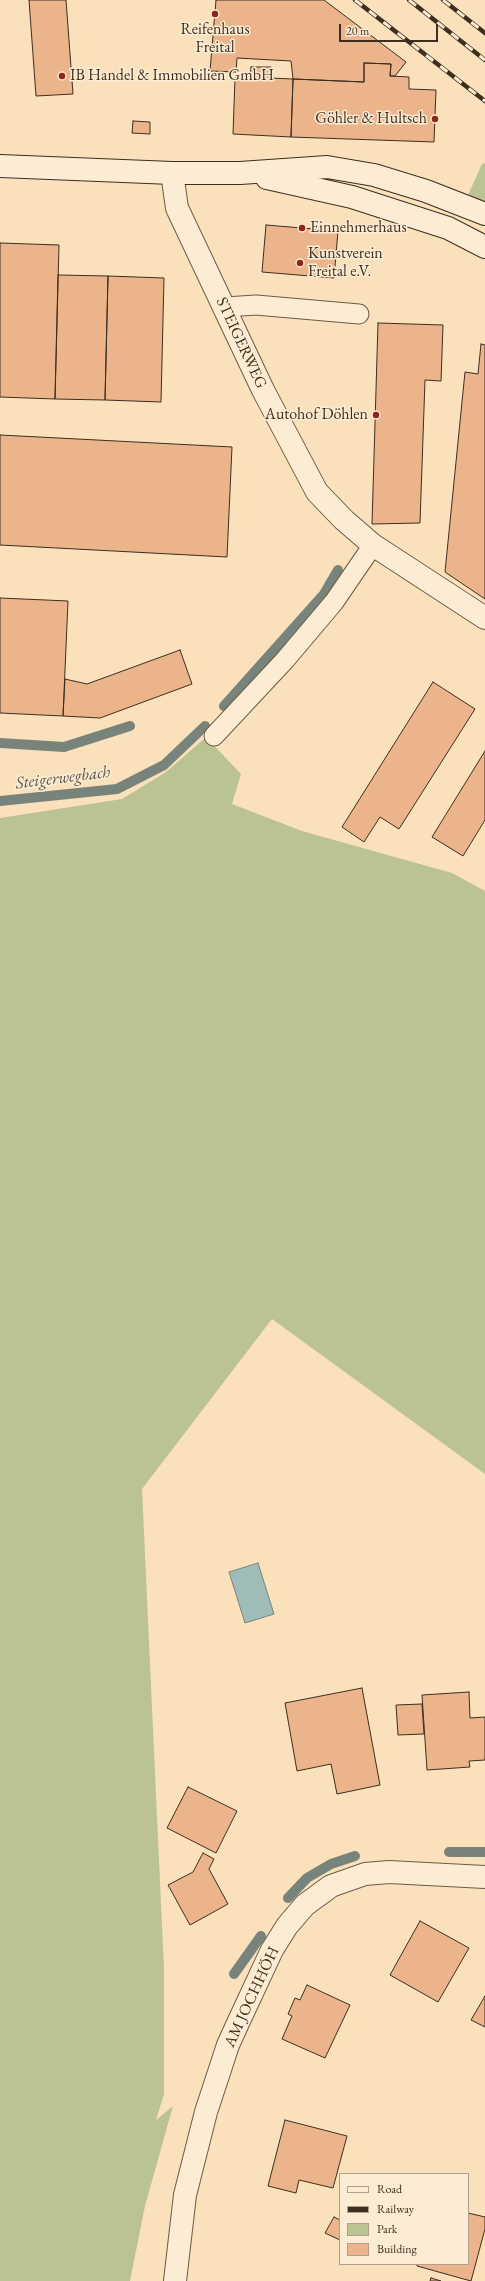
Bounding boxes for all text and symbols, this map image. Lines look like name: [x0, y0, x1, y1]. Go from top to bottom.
marker: Reifenhaus Freital: [210, 9, 220, 19]
scale bar: [341, 16, 440, 42]
place label: Reifenhaus Freital: [180, 20, 250, 58]
text: 20 m: [346, 23, 369, 39]
place label: IB Handel & Immobilien GmbH: [70, 66, 274, 86]
marker: IB Handel & Immobilien GmbH: [57, 71, 67, 81]
place label: Göhler & Hultsch: [315, 109, 427, 129]
marker: Göhler & Hultsch: [430, 114, 440, 124]
place label: Einnehmerhaus: [310, 218, 407, 238]
marker: Einnehmerhaus: [297, 223, 307, 233]
place label: Kunstverein Freital e.V.: [308, 244, 383, 282]
marker: Kunstverein Freital e.V.: [295, 258, 305, 268]
street label: STEIGERWEG: [212, 294, 270, 392]
place label: Autohof Döhlen: [265, 405, 368, 425]
marker: Autohof Döhlen: [371, 410, 381, 420]
water label: Steigerwegbach: [14, 762, 112, 794]
street label: AM JOCHHÖH: [220, 1944, 284, 2050]
legend: [339, 2173, 469, 2265]
text: Road: [377, 2181, 402, 2197]
text: Railway: [377, 2201, 414, 2217]
text: Park: [377, 2221, 397, 2237]
text: Building: [377, 2241, 417, 2257]

